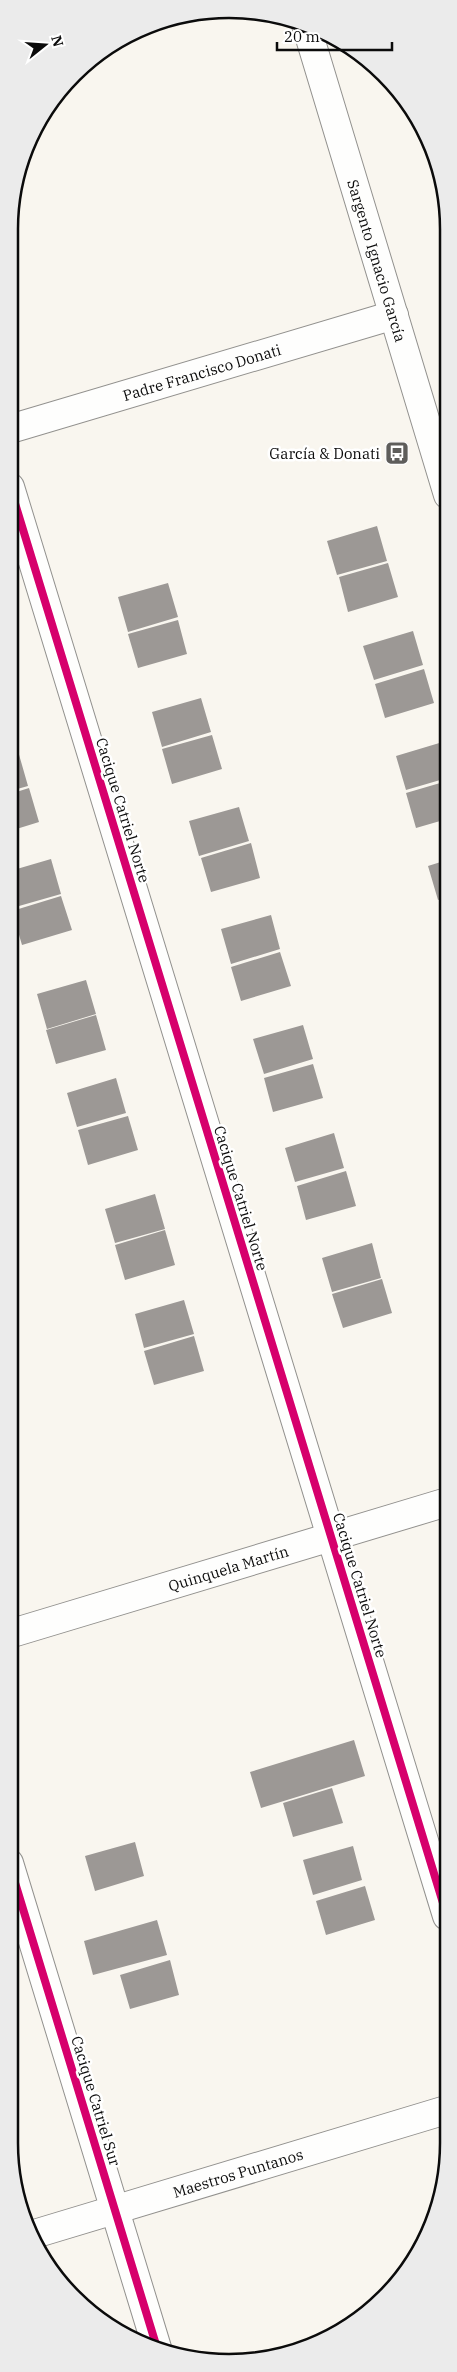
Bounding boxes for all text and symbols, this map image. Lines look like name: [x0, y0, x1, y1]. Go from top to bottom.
north arrow: [20, 20, 70, 70]
scale bar: [277, 20, 392, 52]
text: 20 m: [284, 27, 320, 46]
text: N: [47, 33, 68, 49]
street label: Sargento Ignacio García: [344, 177, 411, 344]
street label: Padre Francisco Donati: [120, 340, 283, 405]
bus stop icon: García & Donati: [384, 440, 410, 466]
place label: García & Donati: [269, 444, 380, 463]
street label: Cacique Catriel Norte: [92, 735, 154, 885]
street label: Cacique Catriel Norte: [210, 1123, 272, 1273]
street label: Cacique Catriel Norte: [329, 1510, 391, 1660]
street label: Quinquela Martín: [166, 1541, 291, 1595]
street label: Cacique Catriel Sur: [67, 2034, 125, 2169]
street label: Maestros Puntanos: [170, 2144, 305, 2201]

